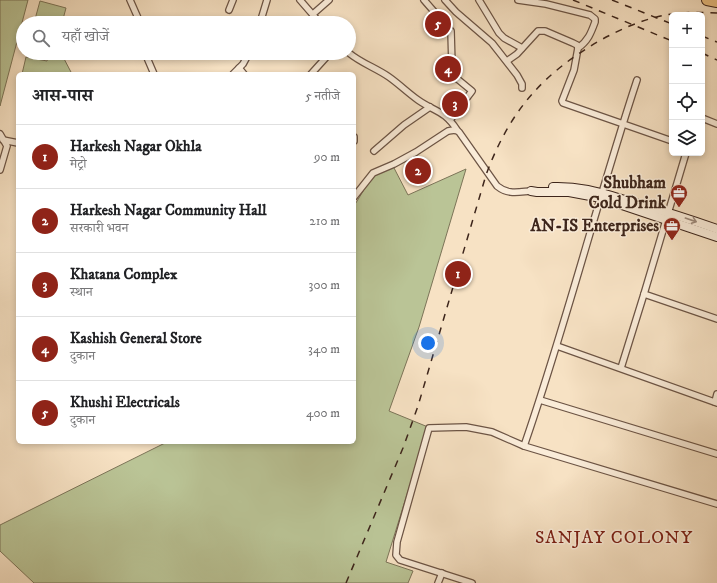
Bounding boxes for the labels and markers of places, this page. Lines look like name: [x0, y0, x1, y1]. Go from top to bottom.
pin: 5: [425, 9, 451, 39]
pin: 4: [435, 54, 461, 84]
pin: 3: [442, 89, 468, 119]
pin: 2: [405, 156, 431, 186]
place label: Shubham Cold Drink: [589, 172, 667, 214]
office icon: Shubham Cold Drink: [669, 183, 689, 208]
place label: AN-IS Enterprises: [530, 215, 659, 237]
office icon: AN-IS Enterprises: [662, 216, 682, 241]
pin: 1: [445, 259, 471, 289]

